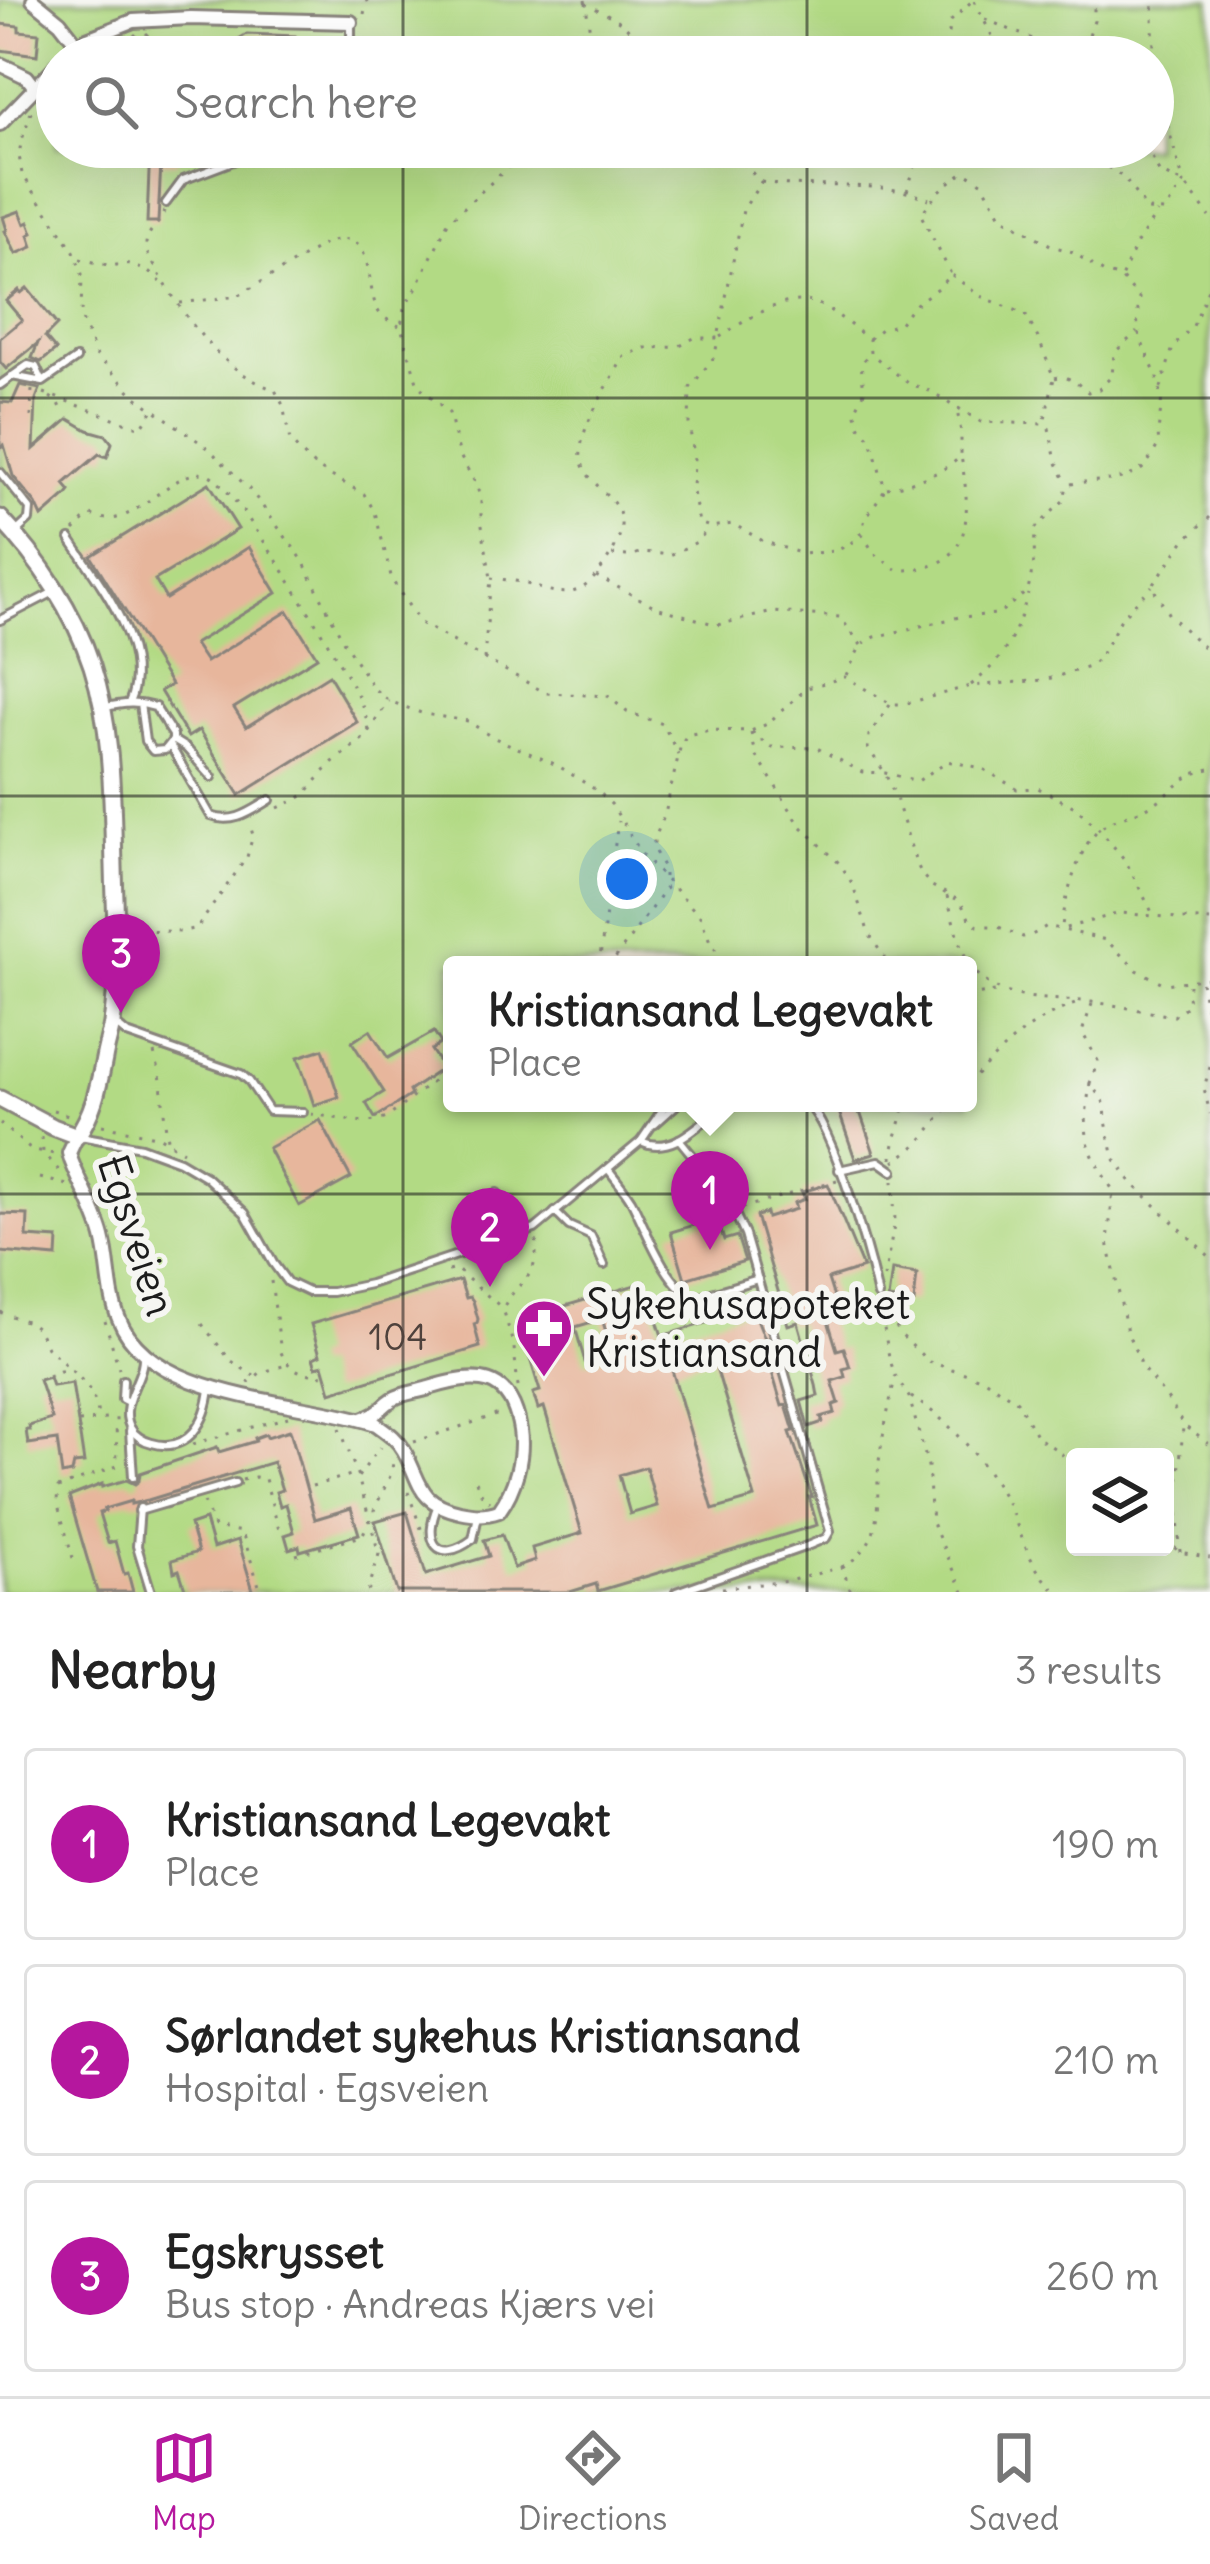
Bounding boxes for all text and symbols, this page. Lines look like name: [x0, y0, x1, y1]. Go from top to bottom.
search box: [36, 36, 1174, 168]
icon: search: [78, 69, 144, 135]
text: Search here: [174, 74, 418, 130]
your location: [597, 849, 657, 909]
pin: 3: [82, 914, 160, 1013]
popup: [443, 956, 977, 1112]
text: Kristiansand Legevakt: [487, 982, 933, 1038]
text: Place: [487, 1038, 582, 1087]
street label: Egsveien: [87, 1148, 187, 1322]
pin: 1: [671, 1151, 749, 1250]
pin: 2: [451, 1188, 529, 1287]
place label: Sykehusapoteket Kristiansand: [586, 1278, 910, 1378]
pharmacy icon: Sykehusapoteket Kristiansand: [513, 1297, 575, 1379]
house number: 104: [369, 1315, 427, 1360]
map controls: [1066, 1448, 1174, 1556]
button: layers: [1066, 1448, 1174, 1556]
text: Nearby: [48, 1638, 217, 1702]
text: 3 results: [1015, 1646, 1162, 1695]
text: Kristiansand Legevakt: [165, 1792, 610, 1848]
text: 1: [82, 1820, 98, 1869]
text: 190 m: [1052, 1820, 1159, 1869]
text: Place: [165, 1848, 259, 1897]
text: Sørlandet sykehus Kristiansand: [165, 2008, 800, 2064]
text: 2: [79, 2036, 101, 2085]
text: 210 m: [1053, 2036, 1159, 2085]
text: Hospital · Egsveien: [165, 2064, 489, 2113]
text: Egskrysset: [165, 2224, 384, 2280]
text: 3: [79, 2252, 101, 2301]
text: 260 m: [1046, 2252, 1159, 2301]
text: Bus stop · Andreas Kjærs vei: [165, 2280, 655, 2329]
tab: Map: [151, 2425, 217, 2539]
tab: Directions: [518, 2425, 667, 2539]
tab: Saved: [969, 2425, 1059, 2539]

